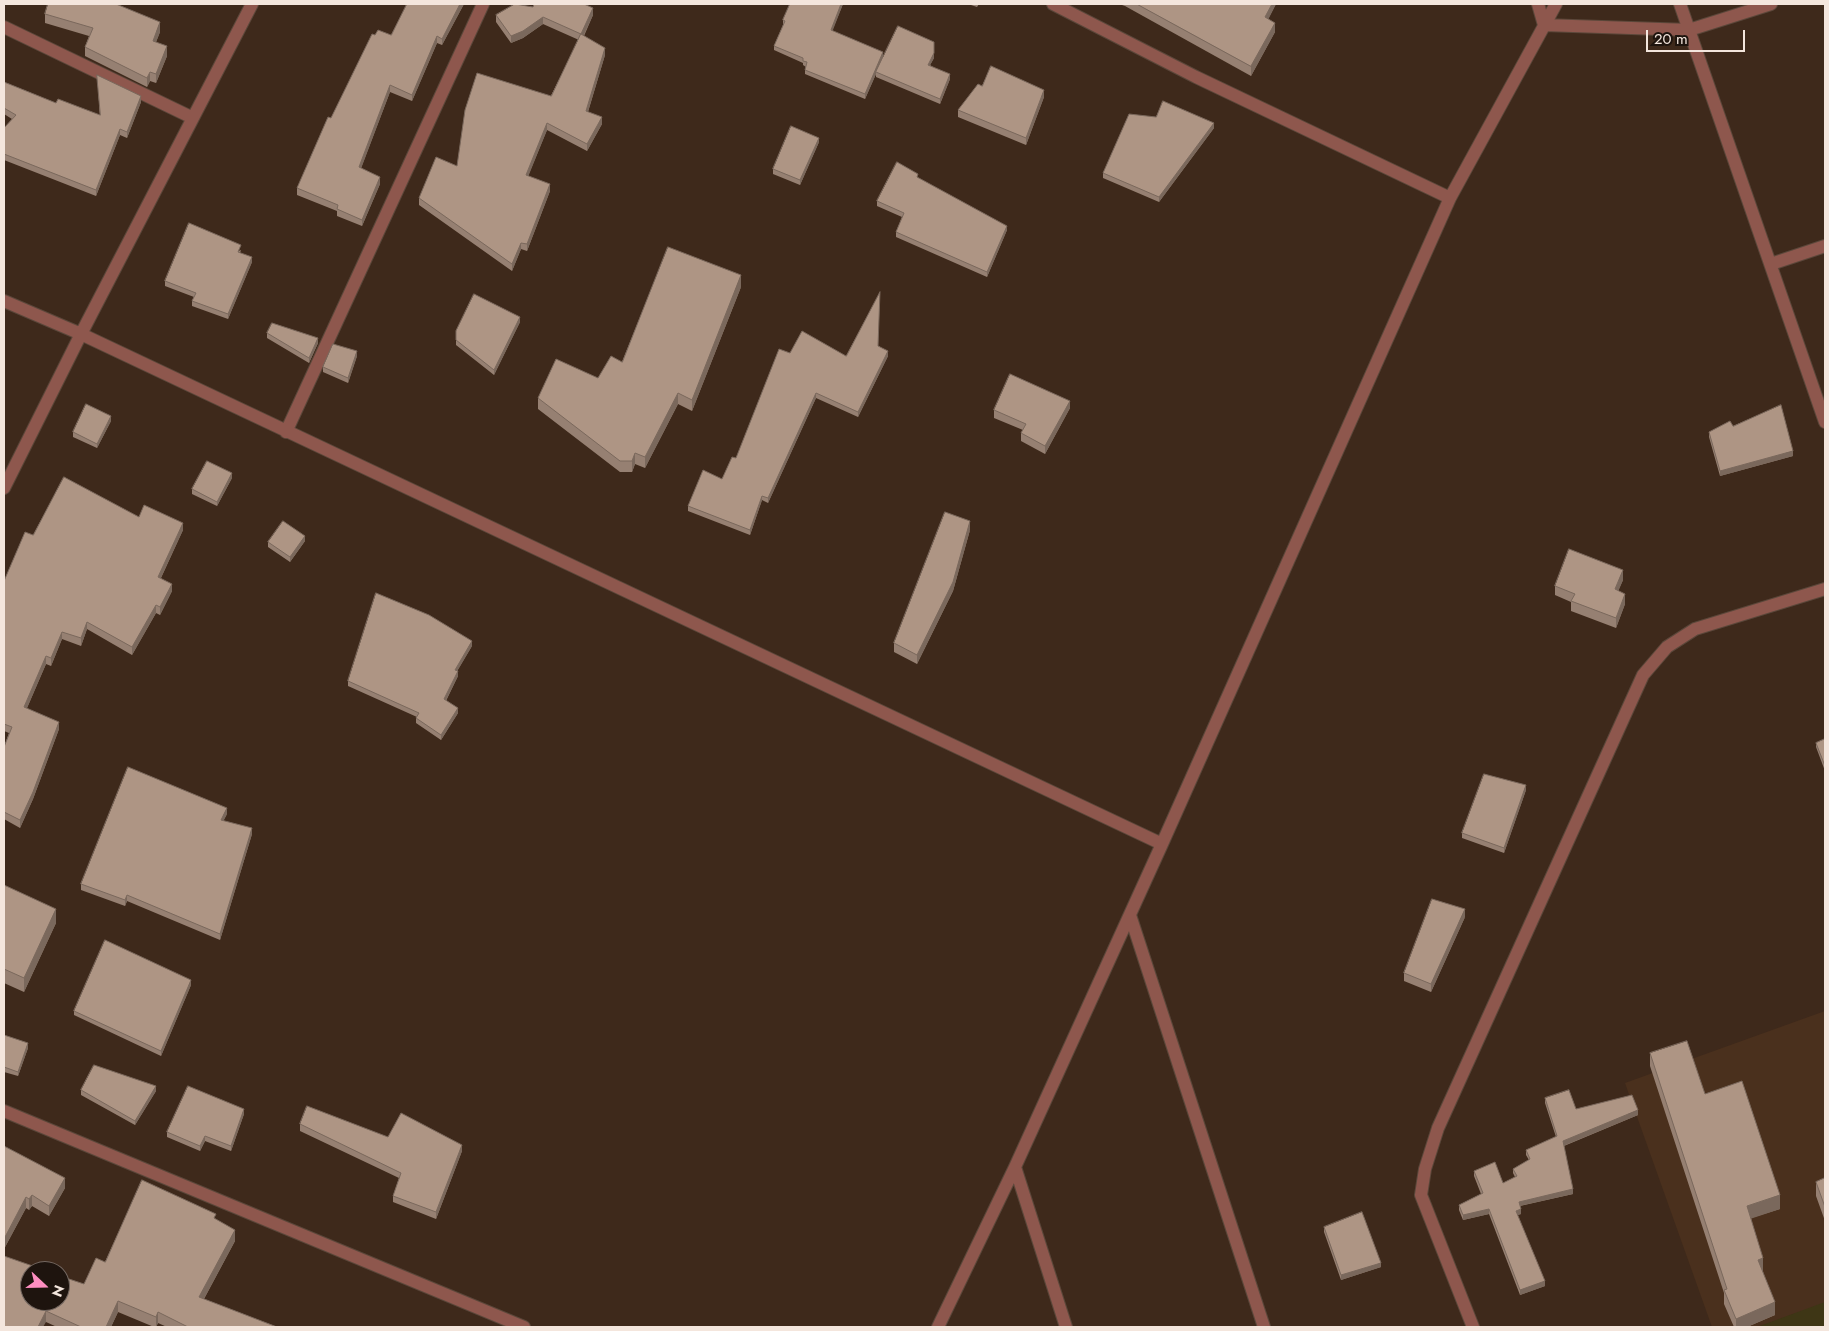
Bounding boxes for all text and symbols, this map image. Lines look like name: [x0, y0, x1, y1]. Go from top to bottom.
scale bar: [1649, 20, 1748, 52]
text: 20 m: [1654, 28, 1688, 50]
north arrow: [20, 1261, 70, 1311]
text: N: [47, 1282, 69, 1300]

